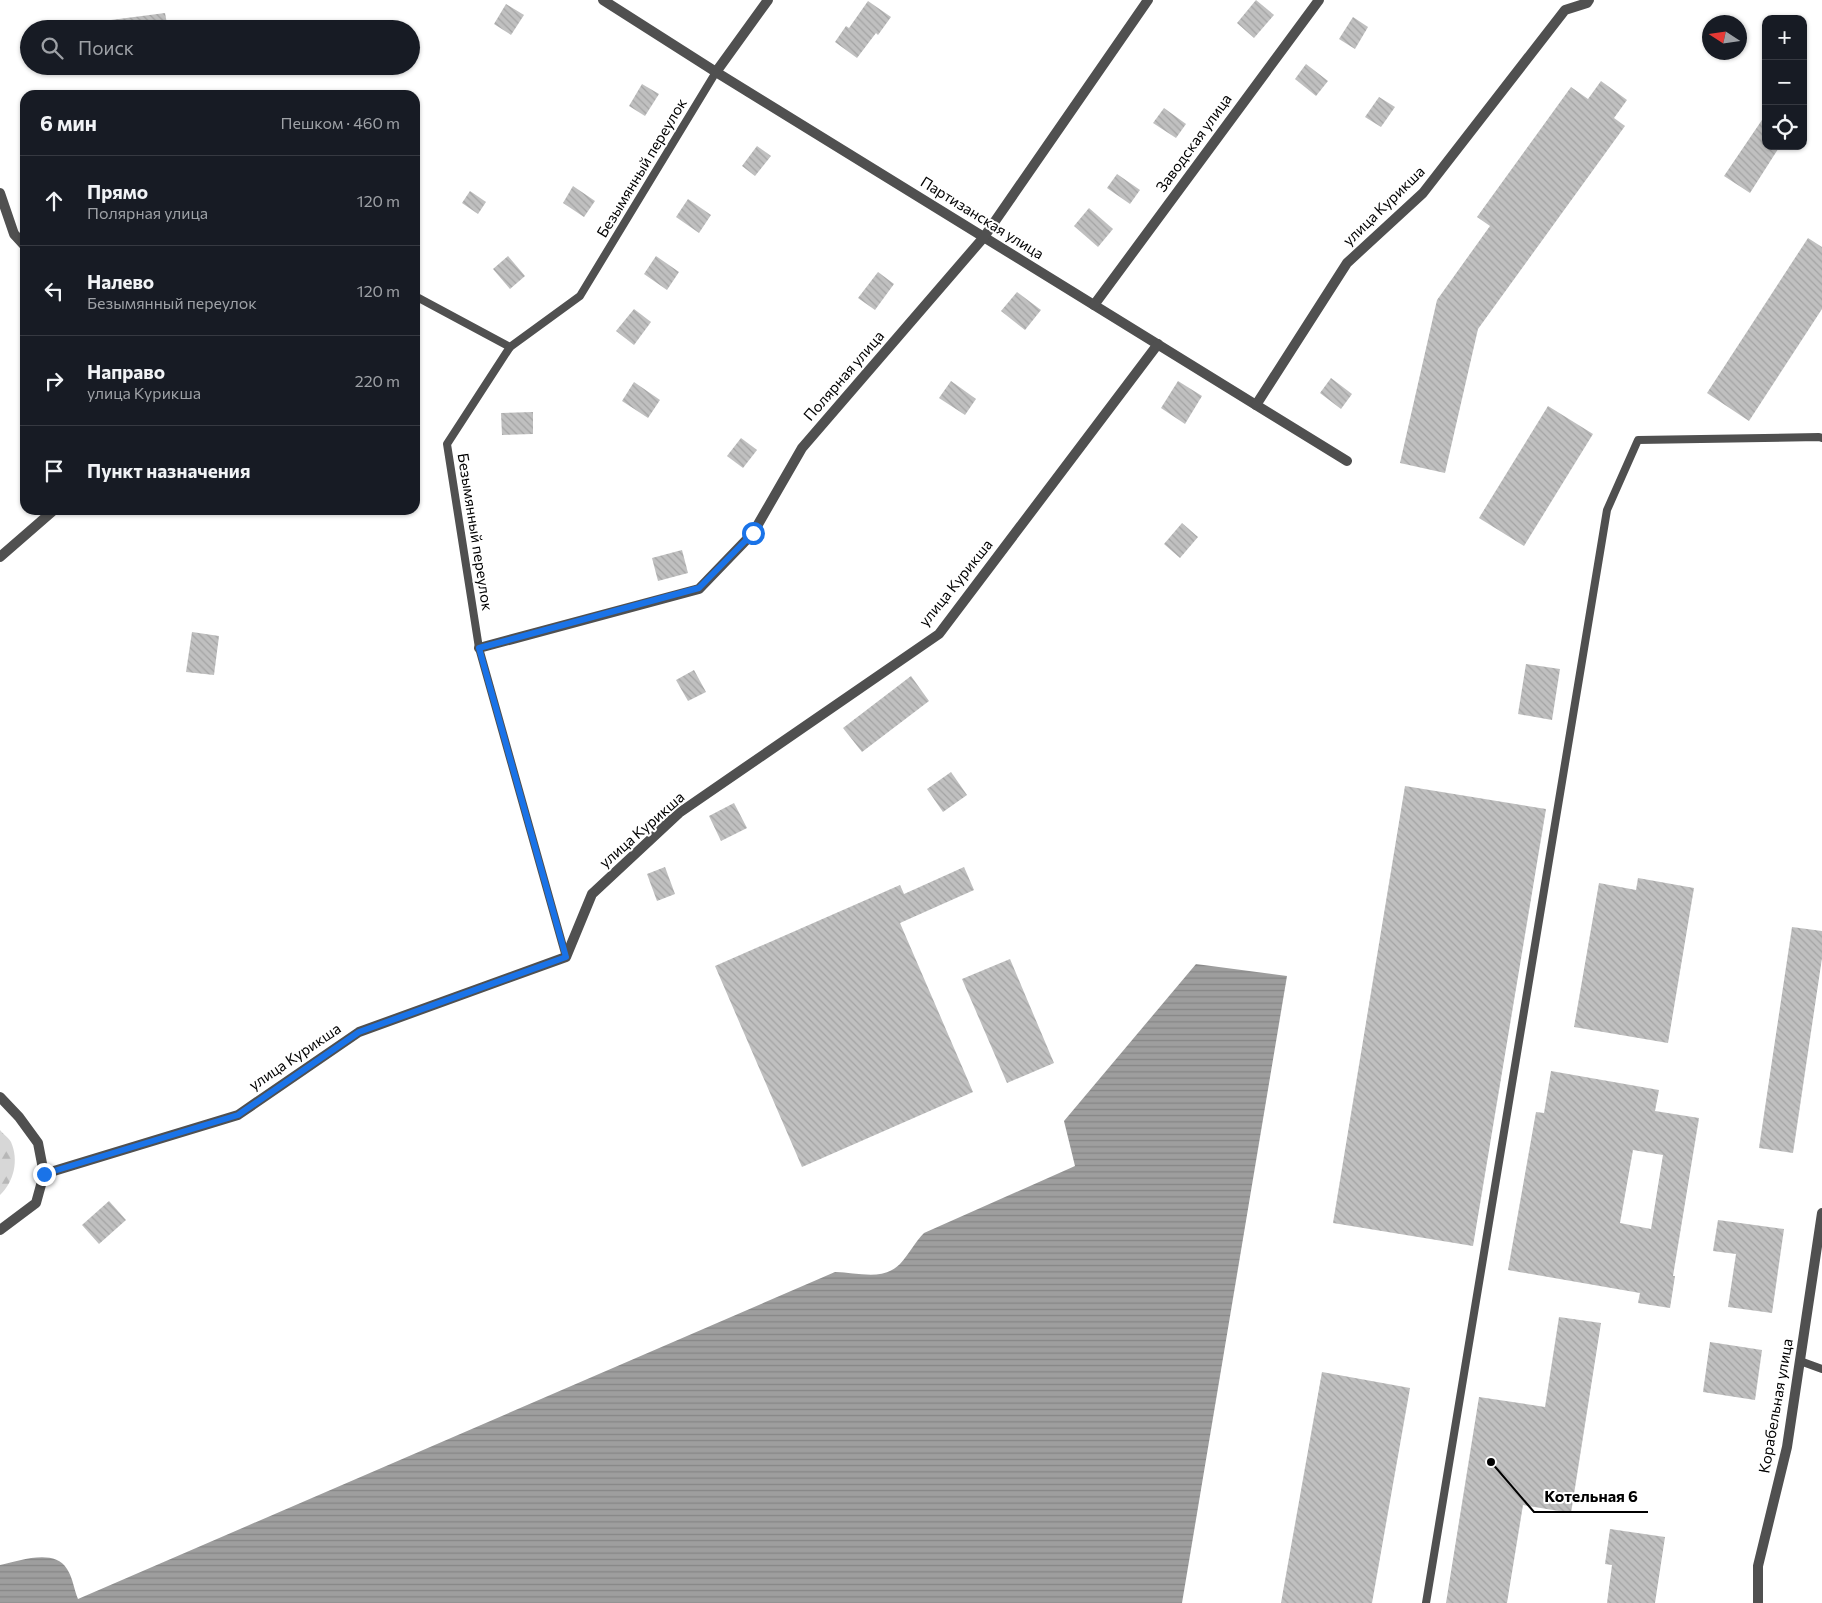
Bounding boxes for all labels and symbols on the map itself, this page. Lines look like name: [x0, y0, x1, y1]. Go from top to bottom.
north arrow: [1702, 15, 1747, 60]
street label: Заводская улица: [1152, 90, 1235, 195]
street label: Безымянный переулок: [592, 95, 690, 240]
street label: улица Курикша: [1339, 162, 1428, 249]
street label: Партизанская улица: [918, 172, 1047, 262]
street label: Полярная улица: [799, 327, 887, 424]
street label: Безымянный переулок: [455, 452, 497, 612]
route start: [742, 522, 765, 545]
street label: улица Курикша: [915, 535, 996, 630]
street label: улица Курикша: [595, 787, 688, 871]
street label: улица Курикша: [245, 1019, 344, 1094]
route end: [33, 1163, 56, 1186]
street label: Корабельная улица: [1754, 1337, 1796, 1475]
callout: Котельная 6: [1534, 1481, 1648, 1512]
text: Котельная 6: [1544, 1486, 1638, 1505]

